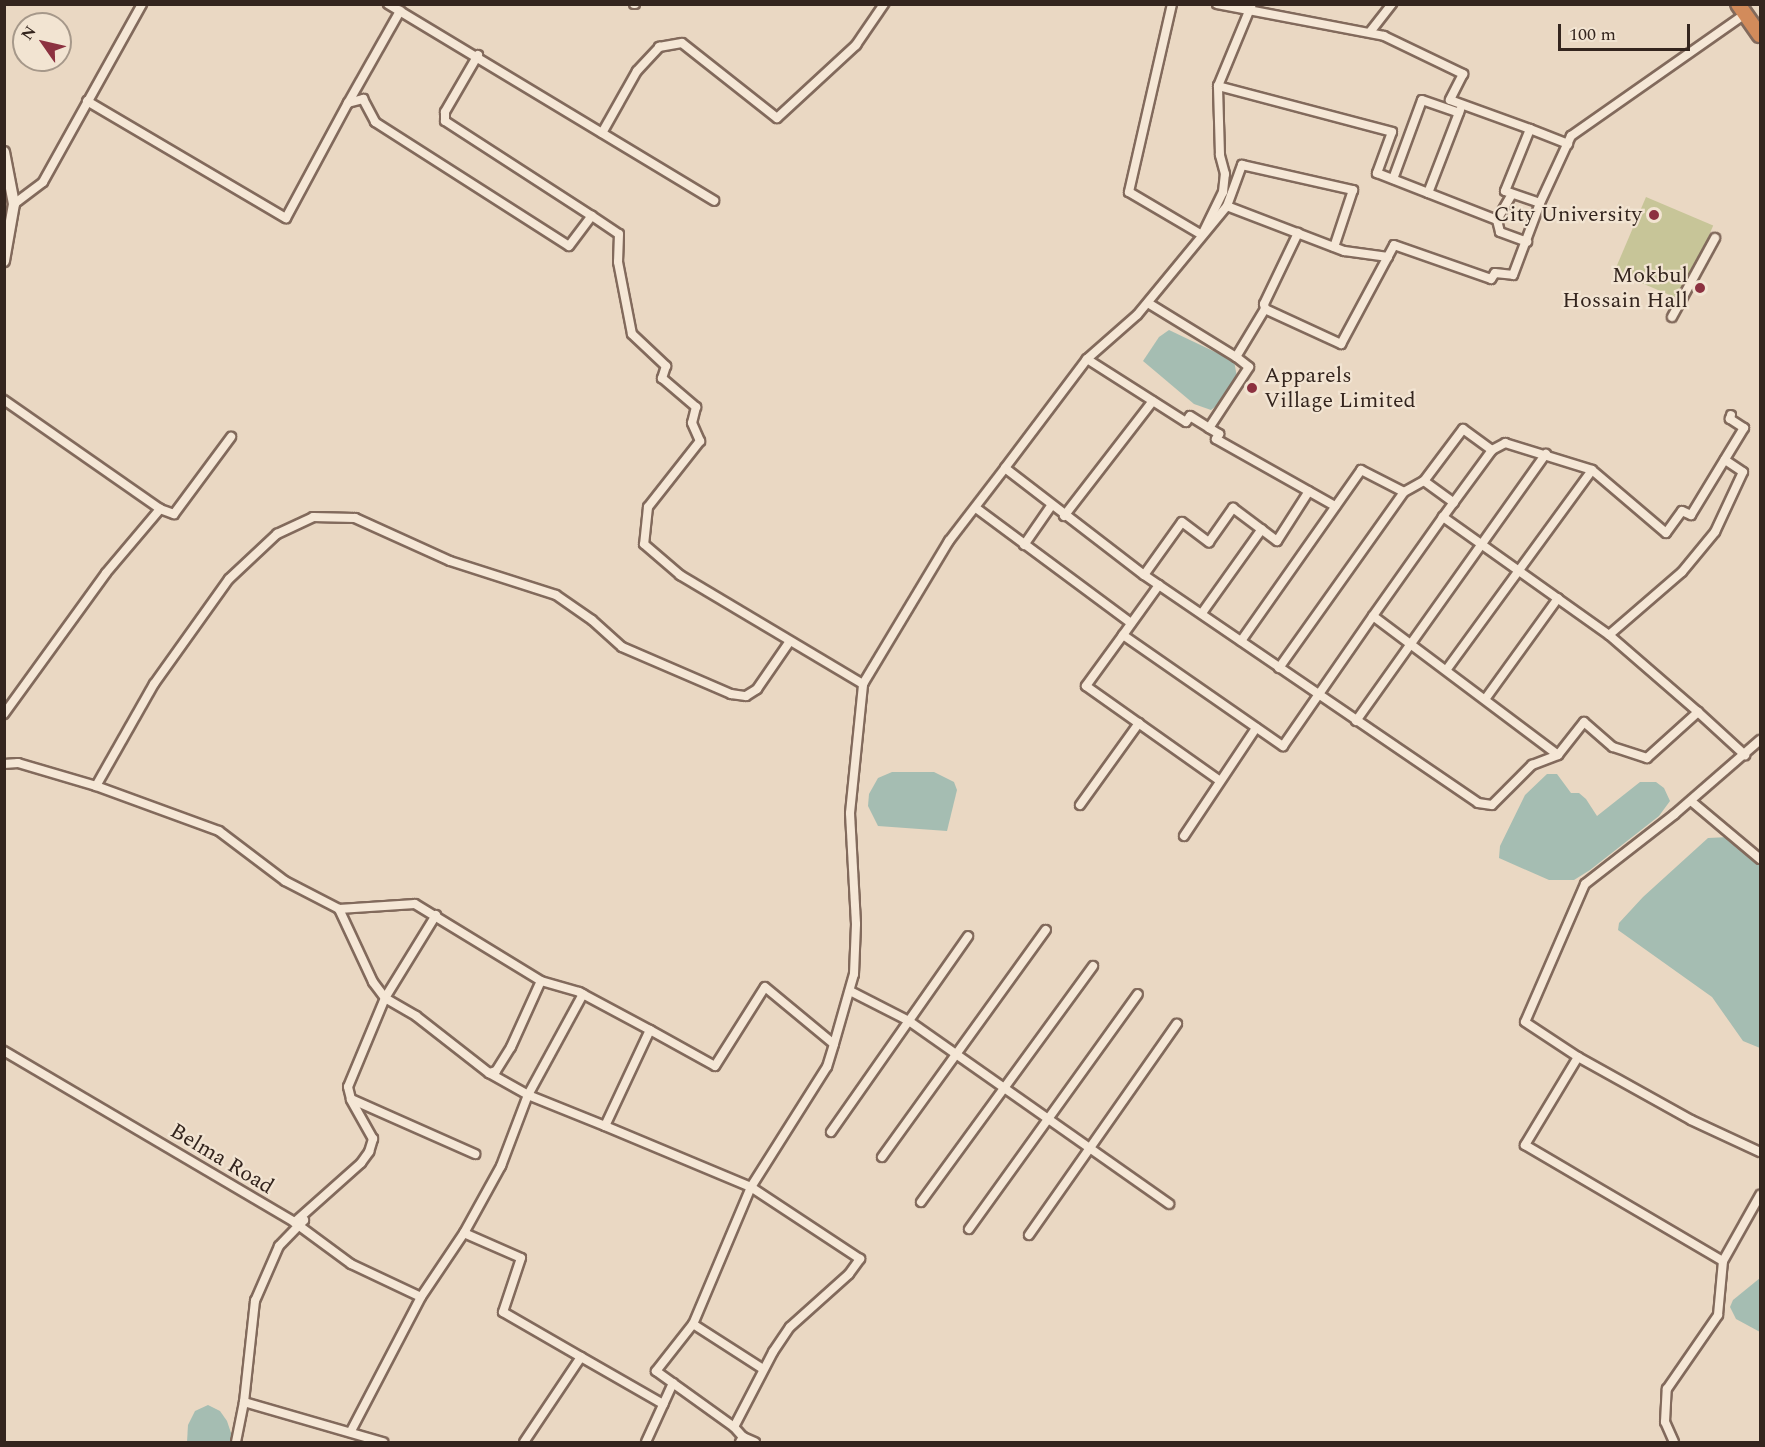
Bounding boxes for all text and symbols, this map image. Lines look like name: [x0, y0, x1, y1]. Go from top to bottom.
north arrow: [12, 12, 72, 72]
scale bar: [1561, 12, 1693, 50]
text: N: [15, 21, 42, 45]
text: 100 m: [1569, 21, 1616, 48]
place label: City University: [1494, 202, 1642, 228]
marker: City University: [1647, 208, 1661, 222]
place label: Mokbul Hossain Hall: [1562, 262, 1688, 314]
marker: Mokbul Hossain Hall: [1693, 281, 1707, 295]
place label: Apparels Village Limited: [1264, 362, 1416, 414]
marker: Apparels Village Limited: [1245, 381, 1259, 395]
street label: Belma Road: [165, 1118, 279, 1200]

